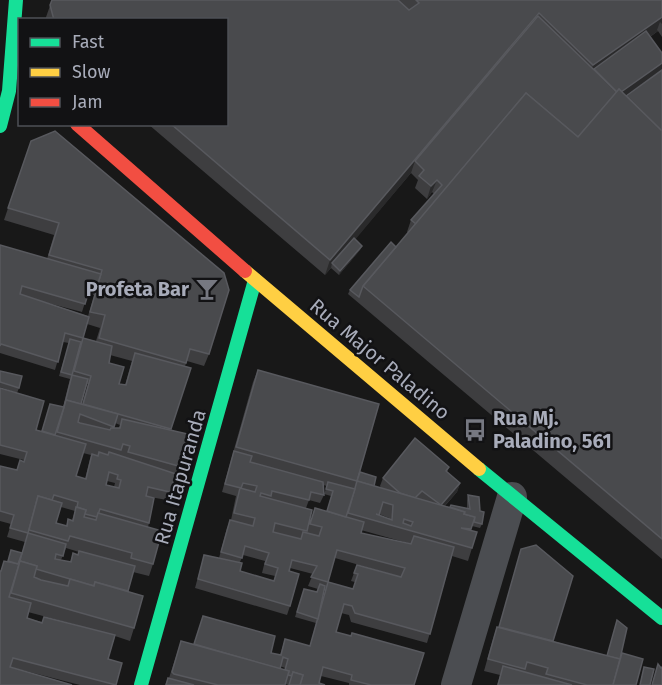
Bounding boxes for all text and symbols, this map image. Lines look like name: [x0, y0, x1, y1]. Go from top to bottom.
legend: [18, 18, 228, 126]
text: Fast: [72, 31, 105, 53]
text: Slow: [72, 61, 111, 83]
text: Jam: [72, 91, 103, 113]
bar icon: Profeta Bar: [194, 276, 220, 302]
place label: Profeta Bar: [86, 277, 190, 301]
street label: Rua Major Paladino: [305, 293, 455, 425]
place label: Rua Mj. Paladino, 561: [493, 406, 612, 453]
street label: Rua Itapuranda: [149, 407, 211, 547]
bus stop icon: Rua Mj. Paladino, 561: [462, 417, 488, 443]

